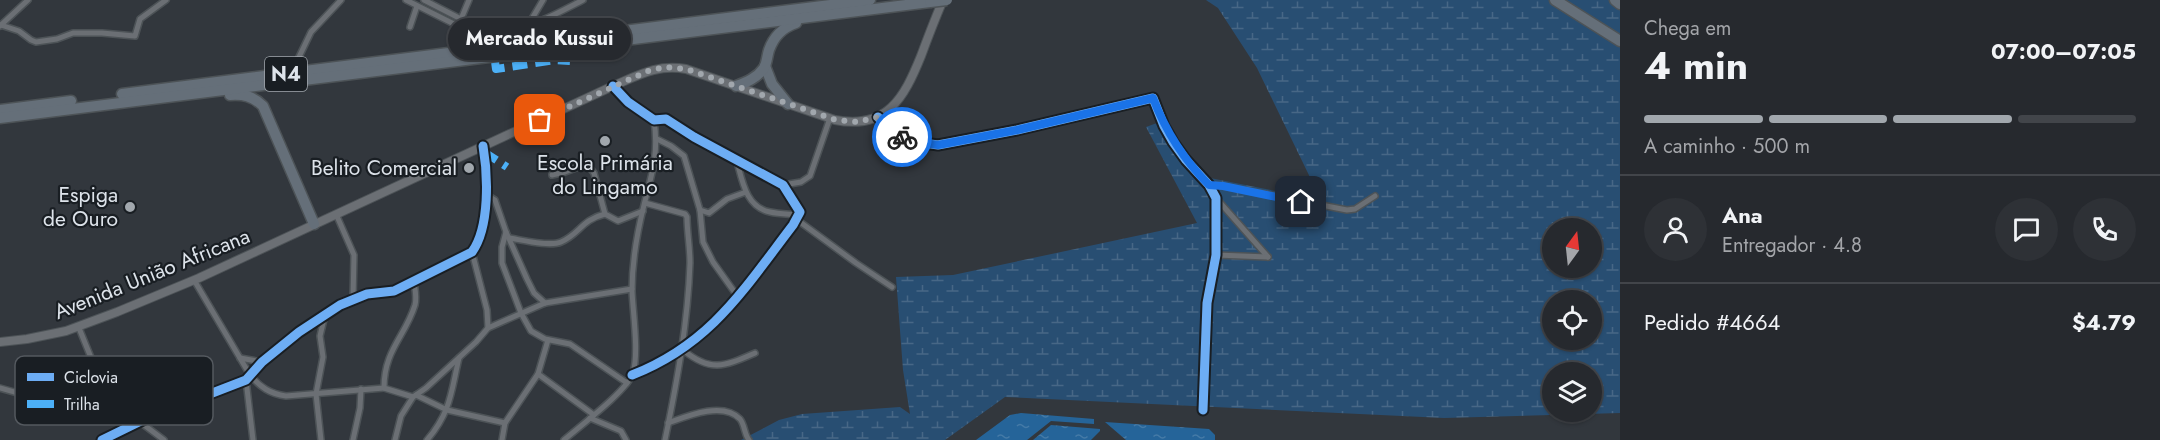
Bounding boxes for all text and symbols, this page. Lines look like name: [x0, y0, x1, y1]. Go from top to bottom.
text: Chega em: [1644, 14, 1731, 43]
callout: Mercado Kussui: [448, 18, 632, 60]
text: Mercado Kussui: [465, 24, 614, 53]
text: 07:00–07:05: [1991, 35, 2136, 67]
text: 4 min: [1644, 37, 1748, 94]
road number: N4: [265, 57, 307, 91]
pin: [514, 94, 565, 145]
icon: bag: [523, 103, 556, 136]
courier: [872, 107, 932, 167]
icon: bike: [886, 121, 919, 154]
text: A caminho · 500 m: [1644, 132, 1810, 161]
marker: Escola Primária do Lingamo: [598, 134, 612, 148]
place label: Escola Primária do Lingamo: [537, 148, 673, 202]
place label: Belito Comercial: [311, 153, 457, 183]
marker: Belito Comercial: [462, 161, 476, 175]
pin: [1275, 176, 1326, 227]
place label: Espiga de Ouro: [43, 180, 118, 234]
icon: home: [1284, 185, 1317, 218]
button: person: [1644, 198, 1707, 261]
button: chat: [1995, 198, 2058, 261]
button: phone: [2073, 198, 2136, 261]
text: Ana: [1722, 199, 1763, 231]
marker: Espiga de Ouro: [123, 200, 137, 214]
north arrow: [1542, 218, 1602, 278]
map controls: [1542, 218, 1602, 422]
street label: Avenida União Africana: [50, 221, 254, 327]
text: Entregador · 4.8: [1722, 231, 1862, 260]
button: locate: [1542, 290, 1602, 350]
text: Pedido #4664: [1644, 306, 1780, 338]
text: $4.79: [2072, 306, 2136, 338]
legend: [15, 356, 213, 425]
button: layers: [1542, 362, 1602, 422]
text: Ciclovia: [64, 366, 118, 389]
text: Trilha: [64, 393, 100, 416]

